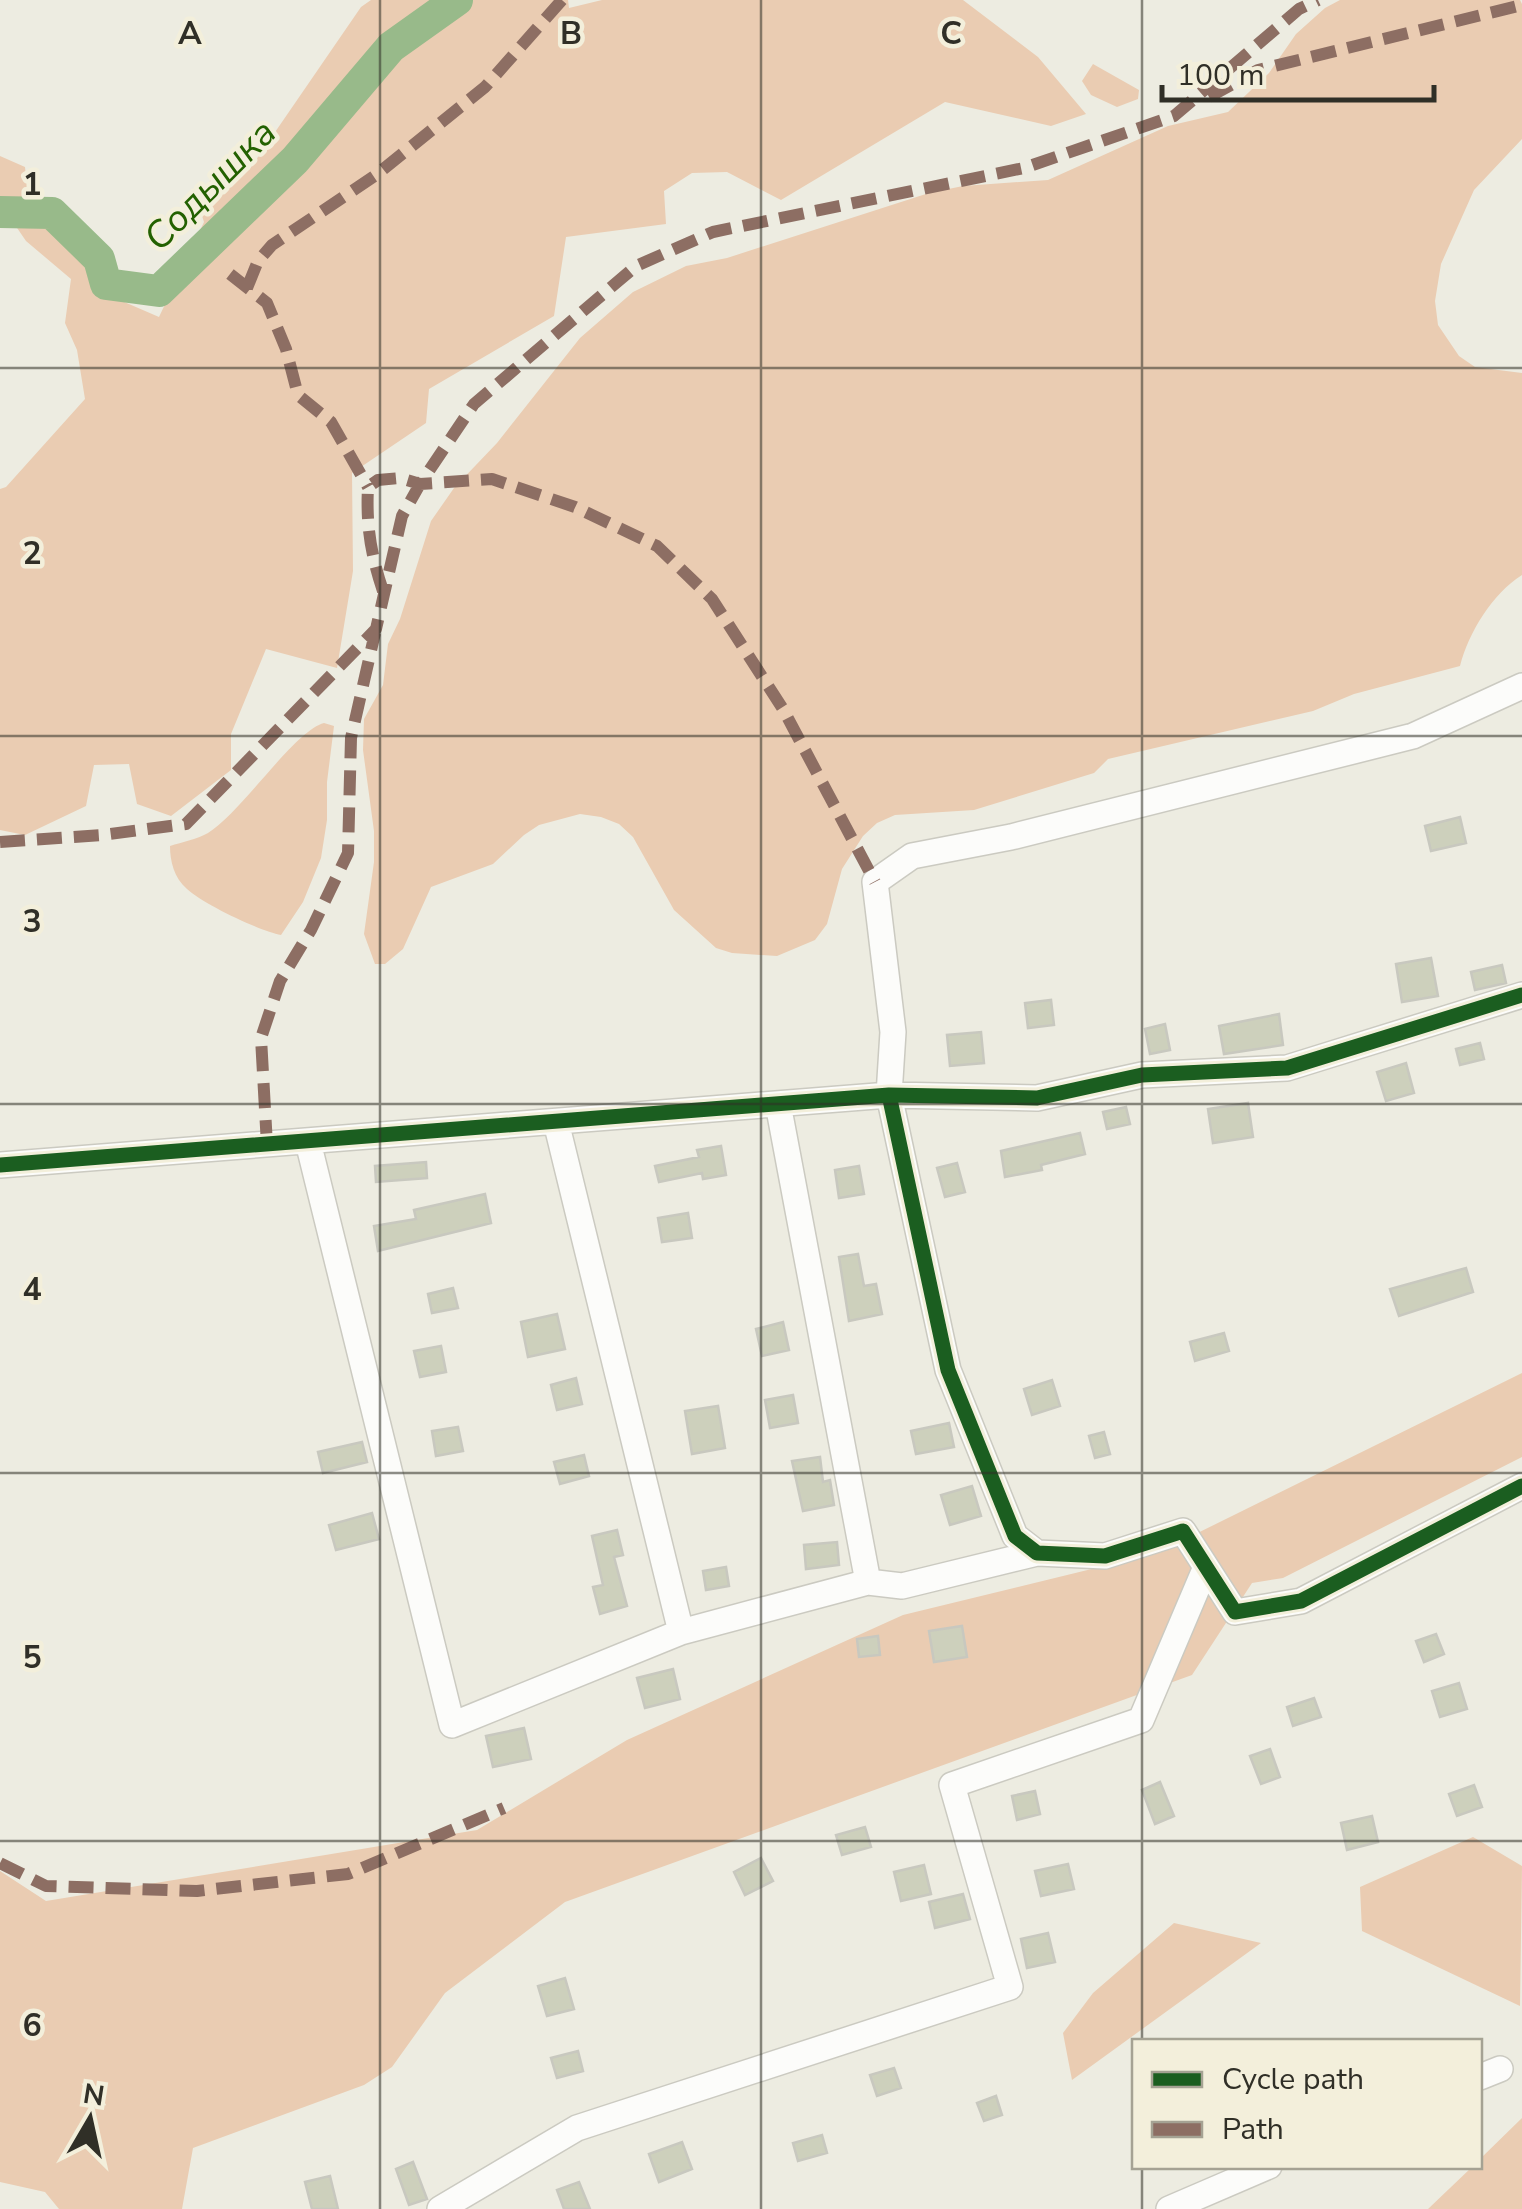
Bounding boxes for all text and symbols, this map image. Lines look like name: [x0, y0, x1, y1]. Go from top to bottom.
text: A: [178, 12, 202, 55]
text: B: [560, 12, 582, 55]
text: C: [940, 12, 962, 55]
scale bar: [1162, 40, 1434, 102]
text: 100 m: [1177, 55, 1264, 96]
water label: Содышка: [133, 108, 287, 262]
text: 1: [22, 163, 42, 206]
text: 2: [22, 532, 42, 575]
text: 3: [22, 900, 42, 943]
text: 4: [22, 1268, 42, 1311]
text: 5: [22, 1636, 42, 1679]
text: 6: [22, 2004, 42, 2047]
legend: [1132, 2039, 1482, 2169]
text: Cycle path: [1222, 2059, 1364, 2100]
north arrow: [40, 2069, 140, 2169]
text: N: [80, 2075, 107, 2116]
text: Path: [1222, 2109, 1284, 2150]

